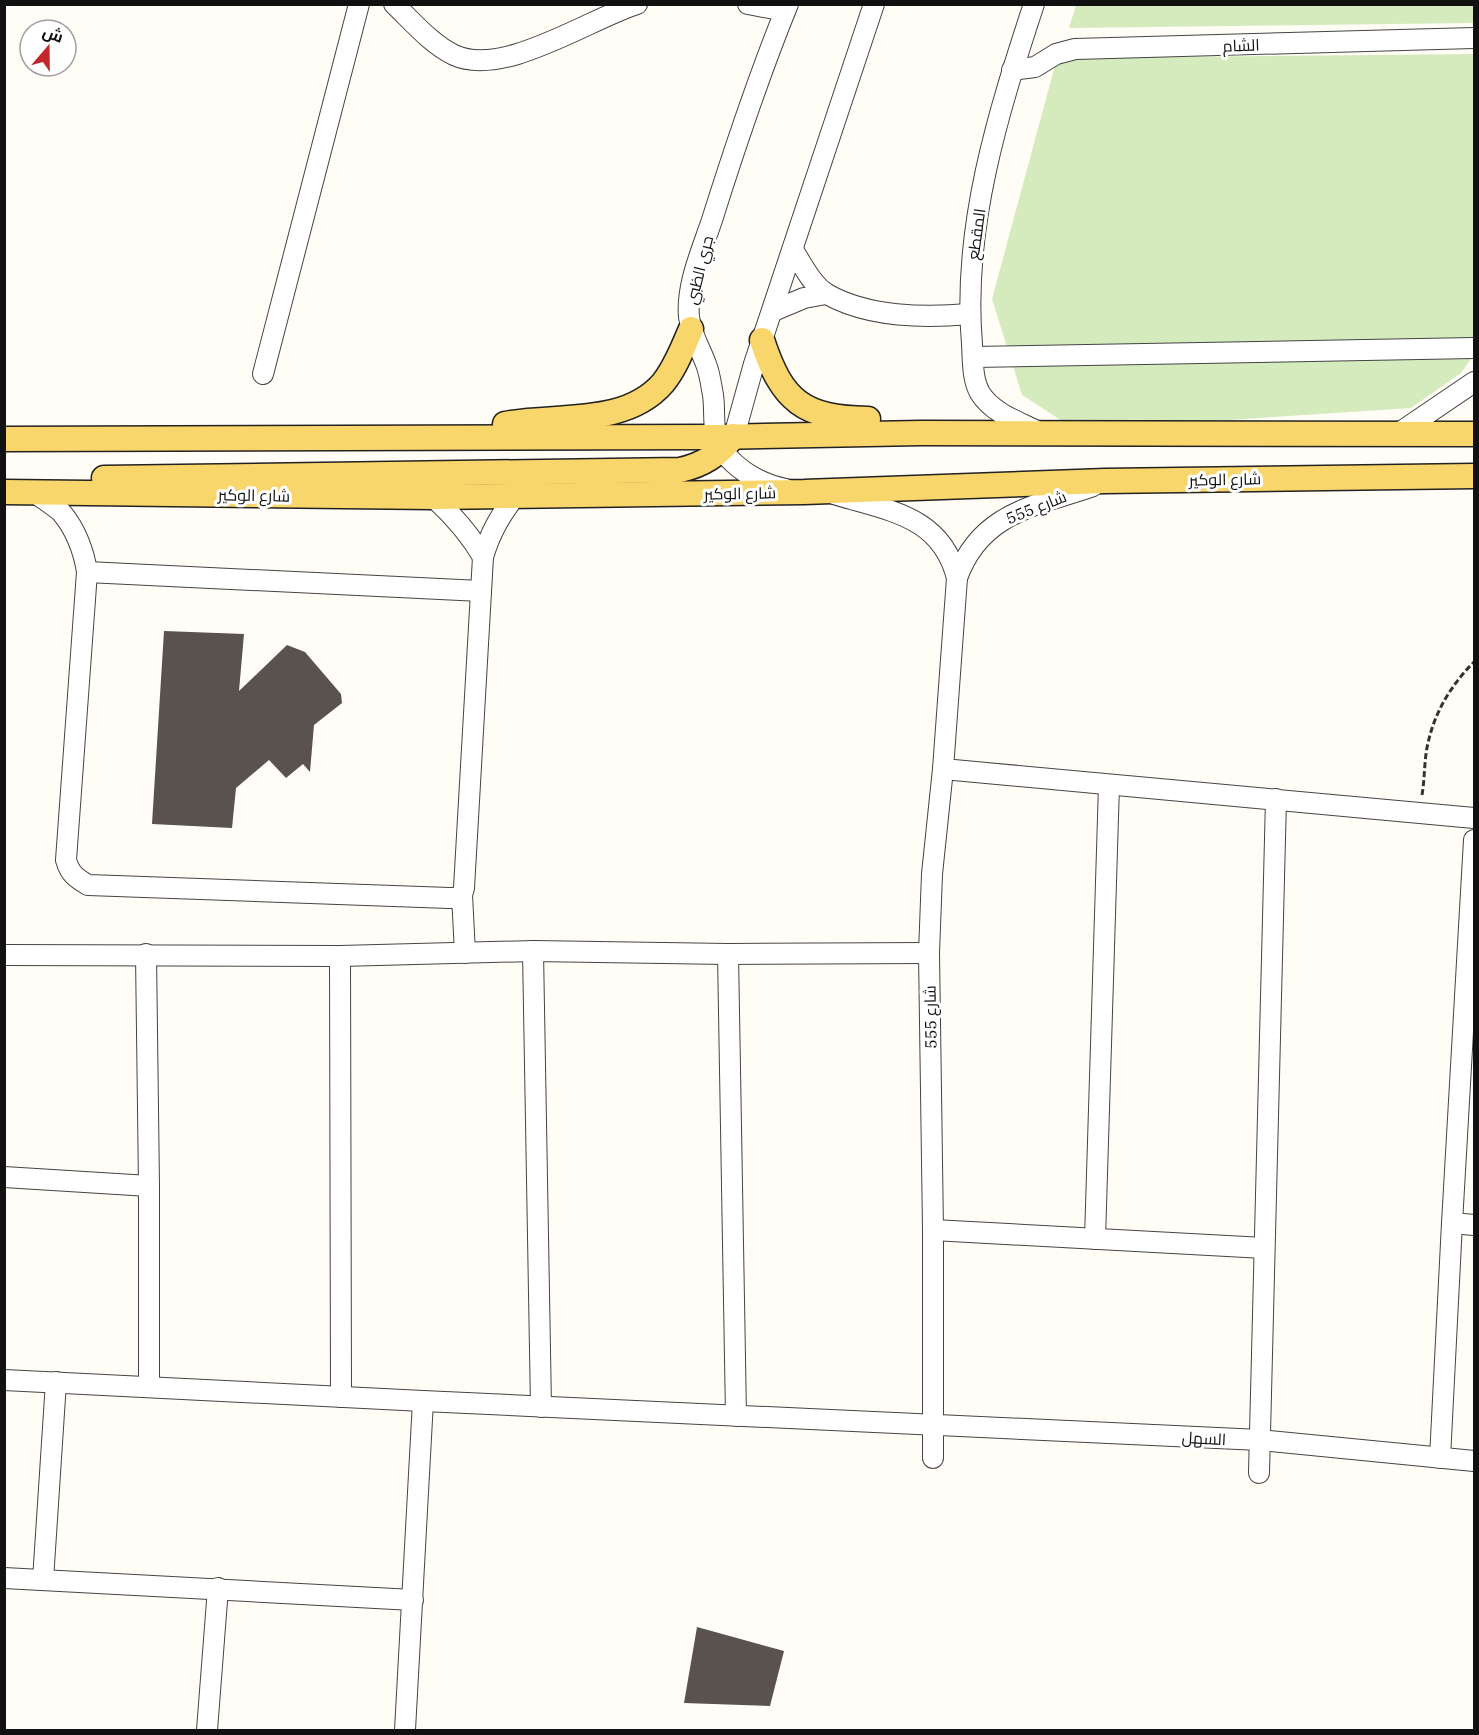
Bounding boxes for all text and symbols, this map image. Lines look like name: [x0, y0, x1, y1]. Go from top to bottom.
north arrow: [18, 18, 78, 78]
text: ش: [40, 21, 66, 47]
street label: الشام: [1222, 34, 1260, 58]
street label: المقطع: [962, 207, 991, 261]
street label: جري الظبي: [681, 234, 721, 307]
street label: شارع الوكير: [1188, 468, 1261, 492]
street label: شارع الوكير: [703, 482, 776, 506]
street label: شارع الوكير: [217, 484, 290, 508]
street label: شارع 555: [1003, 486, 1070, 530]
street label: شارع 555: [919, 985, 943, 1049]
street label: السهل: [1181, 1427, 1227, 1450]

